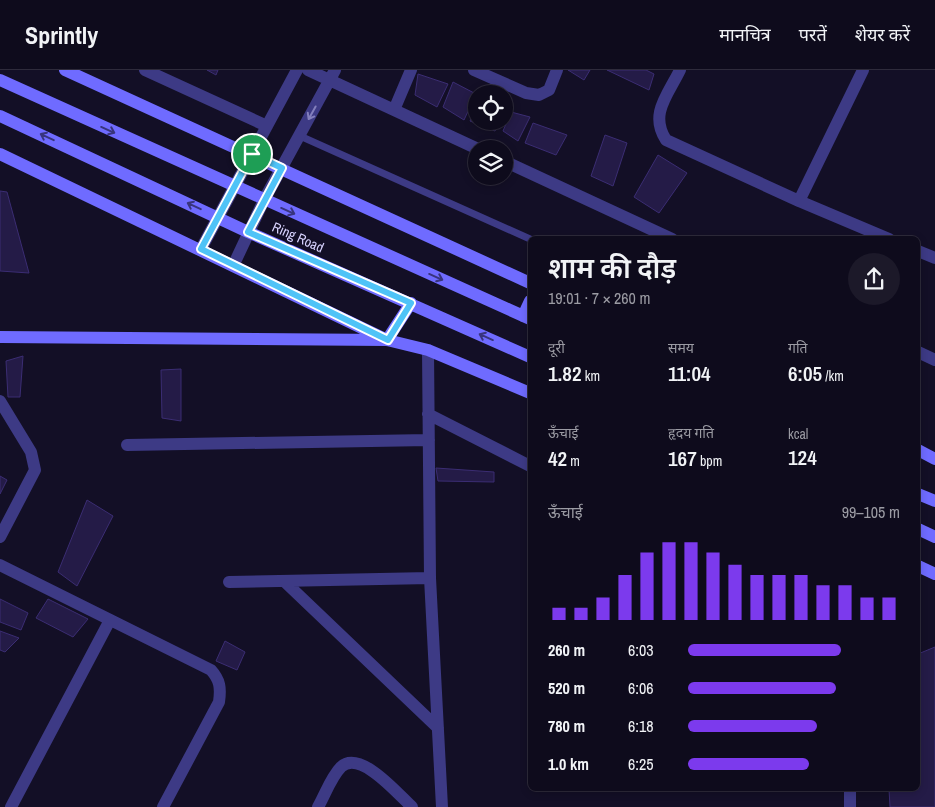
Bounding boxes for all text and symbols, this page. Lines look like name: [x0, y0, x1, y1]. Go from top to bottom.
text: Sprintly: [25, 19, 98, 51]
text: मानचित्र: [719, 22, 771, 47]
text: परतें: [799, 22, 827, 47]
text: शेयर करें: [855, 22, 910, 47]
map controls: [468, 85, 513, 185]
button: locate: [468, 85, 513, 130]
one-way arrow: [307, 105, 316, 120]
one-way arrow: [100, 125, 115, 135]
one-way arrow: [40, 132, 55, 141]
pin: [231, 133, 273, 175]
icon: arrive: [238, 140, 266, 168]
button: layers: [468, 140, 513, 185]
one-way arrow: [187, 201, 202, 210]
one-way arrow: [280, 206, 295, 216]
street label: Ring Road: [269, 218, 327, 256]
text: शाम की दौड़: [548, 249, 676, 287]
button: share: [848, 253, 900, 305]
one-way arrow: [428, 273, 443, 283]
text: 19:01 · 7 × 260 m: [548, 287, 651, 309]
one-way arrow: [479, 332, 494, 342]
text: दूरी: [548, 339, 565, 357]
text: समय: [668, 339, 694, 357]
text: गति: [788, 339, 808, 357]
text: 1.82: [548, 359, 582, 388]
text: 11:04: [668, 359, 711, 388]
text: 6:05: [788, 359, 822, 388]
text: km: [582, 367, 600, 385]
text: /km: [822, 367, 844, 385]
text: ऊँचाई: [548, 424, 578, 442]
text: हृदय गति: [668, 424, 714, 442]
text: kcal: [788, 425, 808, 443]
text: 124: [788, 443, 817, 472]
text: 42: [548, 444, 567, 473]
text: 167: [668, 444, 697, 473]
text: m: [567, 452, 580, 470]
text: bpm: [697, 452, 722, 470]
text: ऊँचाई: [548, 501, 583, 523]
text: 99–105 m: [842, 501, 900, 523]
text: 260 m: [548, 639, 585, 661]
text: 6:03: [628, 639, 654, 661]
text: 520 m: [548, 677, 585, 699]
text: 6:06: [628, 677, 654, 699]
text: 780 m: [548, 715, 585, 737]
text: 6:18: [628, 715, 654, 737]
text: 1.0 km: [548, 753, 589, 775]
text: 6:25: [628, 753, 654, 775]

